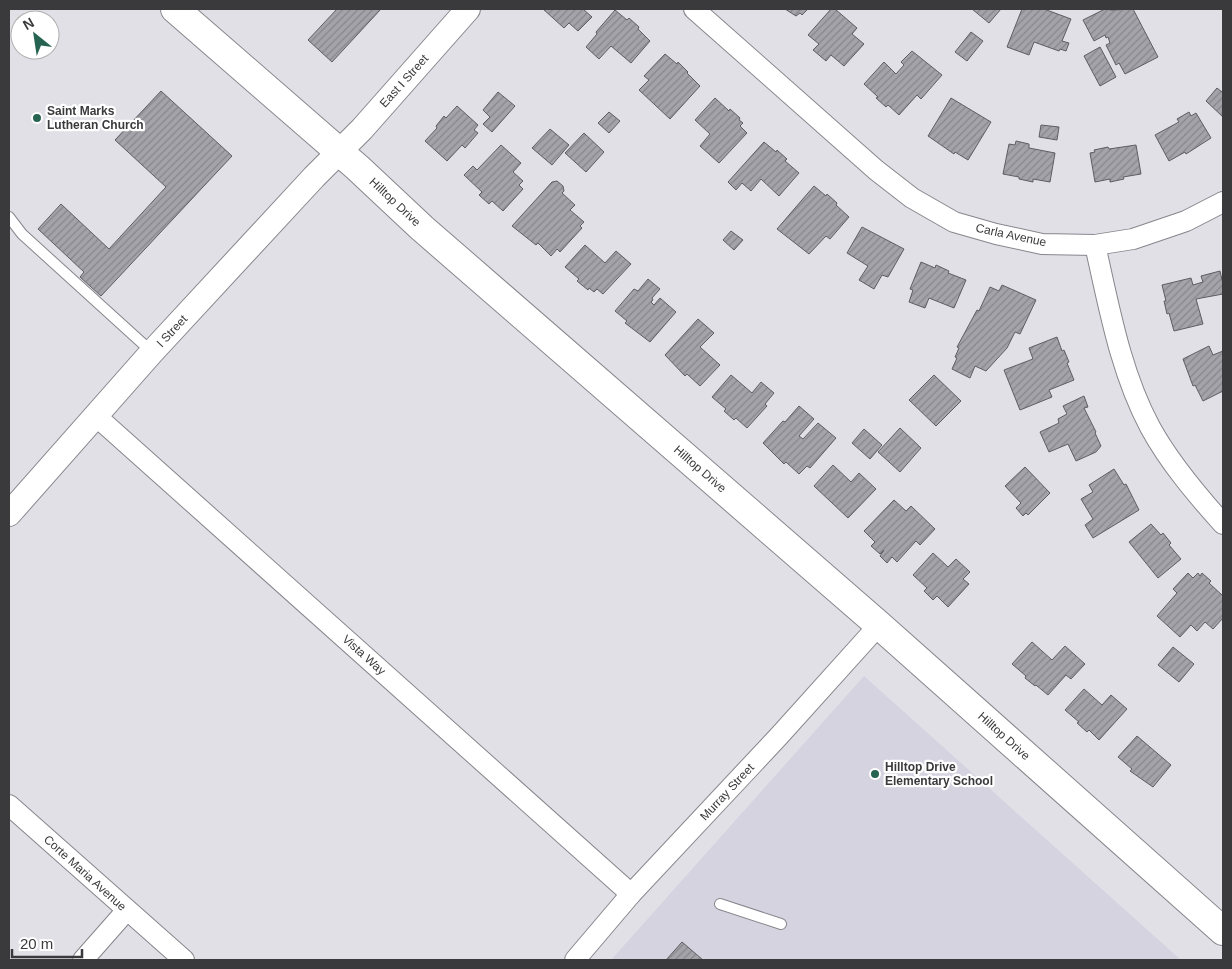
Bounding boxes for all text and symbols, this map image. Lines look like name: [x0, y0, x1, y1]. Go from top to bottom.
north arrow: [10, 10, 60, 60]
text: N: [20, 14, 37, 33]
street label: East I Street: [377, 51, 432, 110]
place label: Saint Marks Lutheran Church: [47, 104, 144, 132]
marker: Saint Marks Lutheran Church: [31, 112, 43, 124]
street label: Hilltop Drive: [367, 175, 424, 229]
street label: Carla Avenue: [974, 221, 1048, 249]
street label: I Street: [154, 312, 191, 350]
street label: Hilltop Drive: [671, 442, 729, 496]
street label: Vista Way: [339, 632, 389, 678]
street label: Hilltop Drive: [975, 709, 1033, 763]
street label: Murray Street: [697, 760, 757, 823]
place label: Hilltop Drive Elementary School: [885, 760, 993, 788]
marker: Hilltop Drive Elementary School: [869, 768, 881, 780]
street label: Corte Maria Avenue: [41, 832, 129, 914]
scale bar: [12, 926, 82, 958]
text: 20 m: [20, 935, 53, 952]

